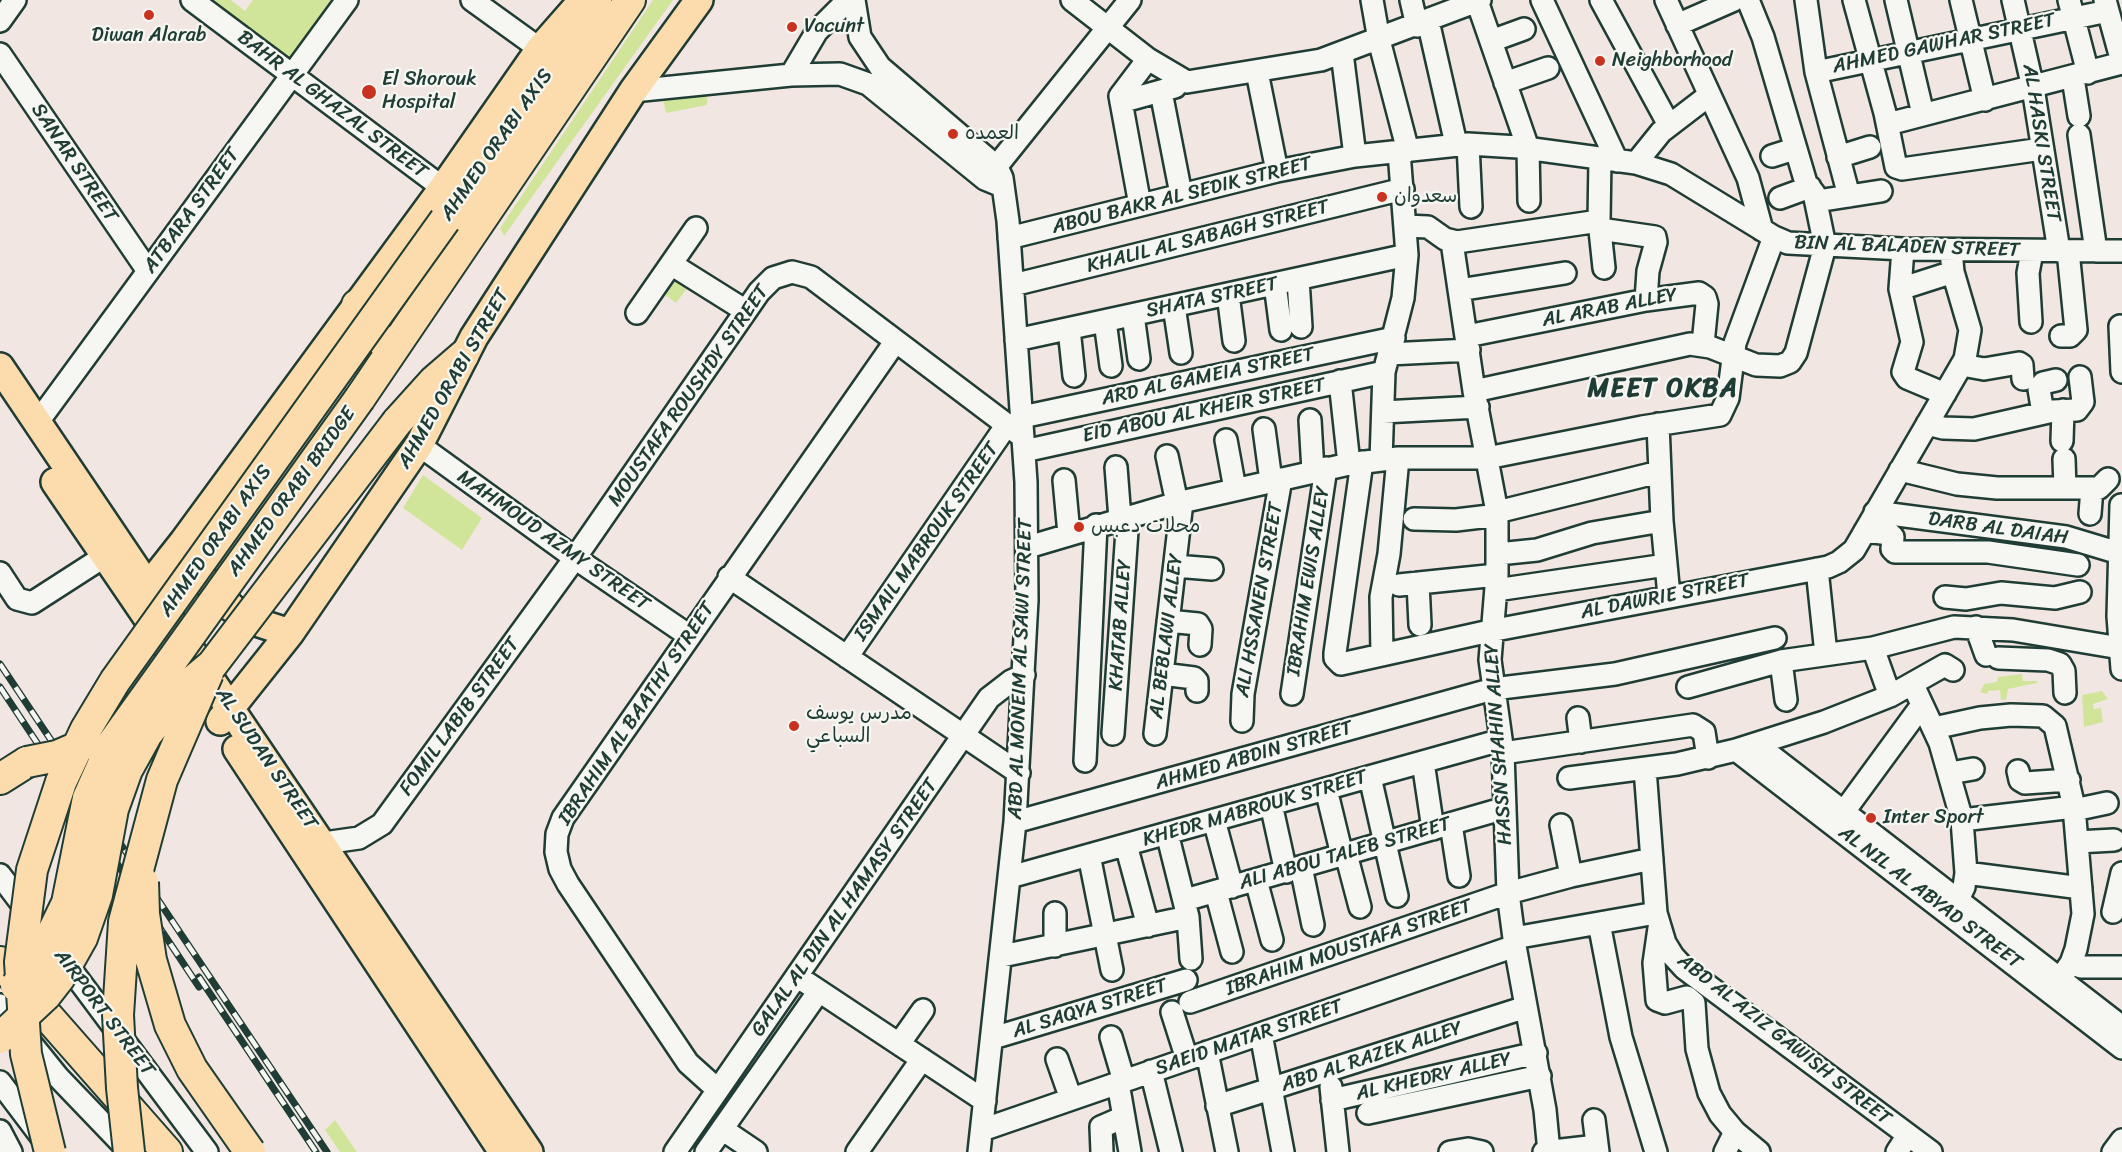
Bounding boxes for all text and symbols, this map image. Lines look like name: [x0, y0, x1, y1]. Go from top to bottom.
marker: Diwan Alarab: [142, 8, 156, 22]
street label: AHMED GAWHAR STREET: [1831, 9, 2057, 79]
place label: Vacunt: [804, 15, 864, 39]
marker: Vacunt: [785, 20, 799, 34]
place label: Diwan Alarab: [91, 24, 207, 48]
street label: BAHR AL GHAZAL STREET: [232, 26, 432, 184]
place label: Neighborhood: [1612, 49, 1732, 73]
marker: Neighborhood: [1593, 54, 1607, 68]
street label: AL HASKI STREET: [2017, 62, 2065, 224]
street label: AHMED ORABI AXIS: [436, 64, 558, 226]
place label: El Shorouk Hospital: [382, 68, 477, 115]
marker: El Shorouk Hospital: [360, 83, 378, 101]
street label: SANAR STREET: [25, 99, 123, 227]
place label: العمده: [965, 122, 1019, 146]
marker: العمده: [946, 127, 960, 141]
street label: ATBARA STREET: [139, 144, 245, 278]
street label: ABOU BAKR AL SEDIK STREET: [1050, 152, 1314, 240]
place label: سعدوان: [1394, 185, 1457, 209]
marker: سعدوان: [1375, 190, 1389, 204]
street label: KHALIL AL SABAGH STREET: [1084, 195, 1332, 279]
street label: BIN AL BALADEN STREET: [1794, 231, 2020, 263]
street label: SHATA STREET: [1144, 272, 1280, 324]
street label: MOUSTAFA ROUSHDY STREET: [603, 281, 775, 511]
street label: AL ARAB ALLEY: [1540, 283, 1680, 333]
street label: AHMED ORABI STREET: [393, 285, 515, 473]
street label: ARD AL GAMEIA STREET: [1100, 343, 1316, 411]
district label: MEET OKBA: [1588, 373, 1738, 405]
street label: EID ABOU AL KHEIR STREET: [1080, 374, 1328, 448]
street label: AHMED ORABI BRIDGE: [223, 403, 361, 581]
street label: ISMAIL MABROUK STREET: [849, 438, 1005, 646]
street label: AHMED ORABI AXIS: [155, 460, 277, 622]
street label: MAHMOUD AZMY STREET: [452, 465, 654, 617]
street label: IBRAHIM EWIS ALLEY: [1282, 484, 1336, 678]
street label: ALI HSSANEN STREET: [1231, 501, 1289, 699]
street label: DARB AL DAIAH: [1926, 507, 2070, 551]
place label: محلات دعبس: [1091, 515, 1200, 539]
street label: ABD AL MONEIM AL SAWI STREET: [1004, 518, 1038, 820]
marker: محلات دعبس: [1072, 520, 1086, 534]
street label: AL BEBLAWI ALLEY: [1145, 552, 1189, 720]
street label: KHATAB ALLEY: [1104, 559, 1138, 691]
street label: AL DAWRIE STREET: [1579, 569, 1751, 625]
street label: IBRAHIM AL BAATHY STREET: [553, 598, 721, 830]
street label: FOMIL LABIB STREET: [395, 633, 525, 801]
street label: HASSN SHAHIN ALLEY: [1480, 642, 1518, 846]
street label: AL SUDAN STREET: [210, 683, 322, 835]
place label: مدرس يوسف السباعي: [806, 702, 912, 749]
street label: AHMED ABDIN STREET: [1153, 716, 1355, 796]
marker: مدرس يوسف السباعي: [787, 719, 801, 733]
street label: KHEDR MABROUK STREET: [1140, 765, 1370, 853]
street label: GALAL AL DIN AL HAMASY STREET: [746, 774, 944, 1042]
place label: Inter Sport: [1883, 806, 1984, 830]
marker: Inter Sport: [1864, 811, 1878, 825]
street label: ALI ABOU TALEB STREET: [1236, 812, 1454, 896]
street label: AL NIL AL ABYAD STREET: [1834, 821, 2026, 975]
street label: IBRAHIM MOUSTAFA STREET: [1223, 894, 1475, 1002]
street label: AIRPORT STREET: [48, 945, 160, 1081]
street label: ABD AL AZIZ GAWISH STREET: [1673, 949, 1895, 1131]
street label: AL SAQYA STREET: [1010, 974, 1170, 1044]
street label: SAEID MATAR STREET: [1152, 995, 1346, 1081]
street label: ABD AL RAZEK ALLEY: [1278, 1016, 1466, 1098]
street label: AL KHEDRY ALLEY: [1354, 1047, 1514, 1107]

